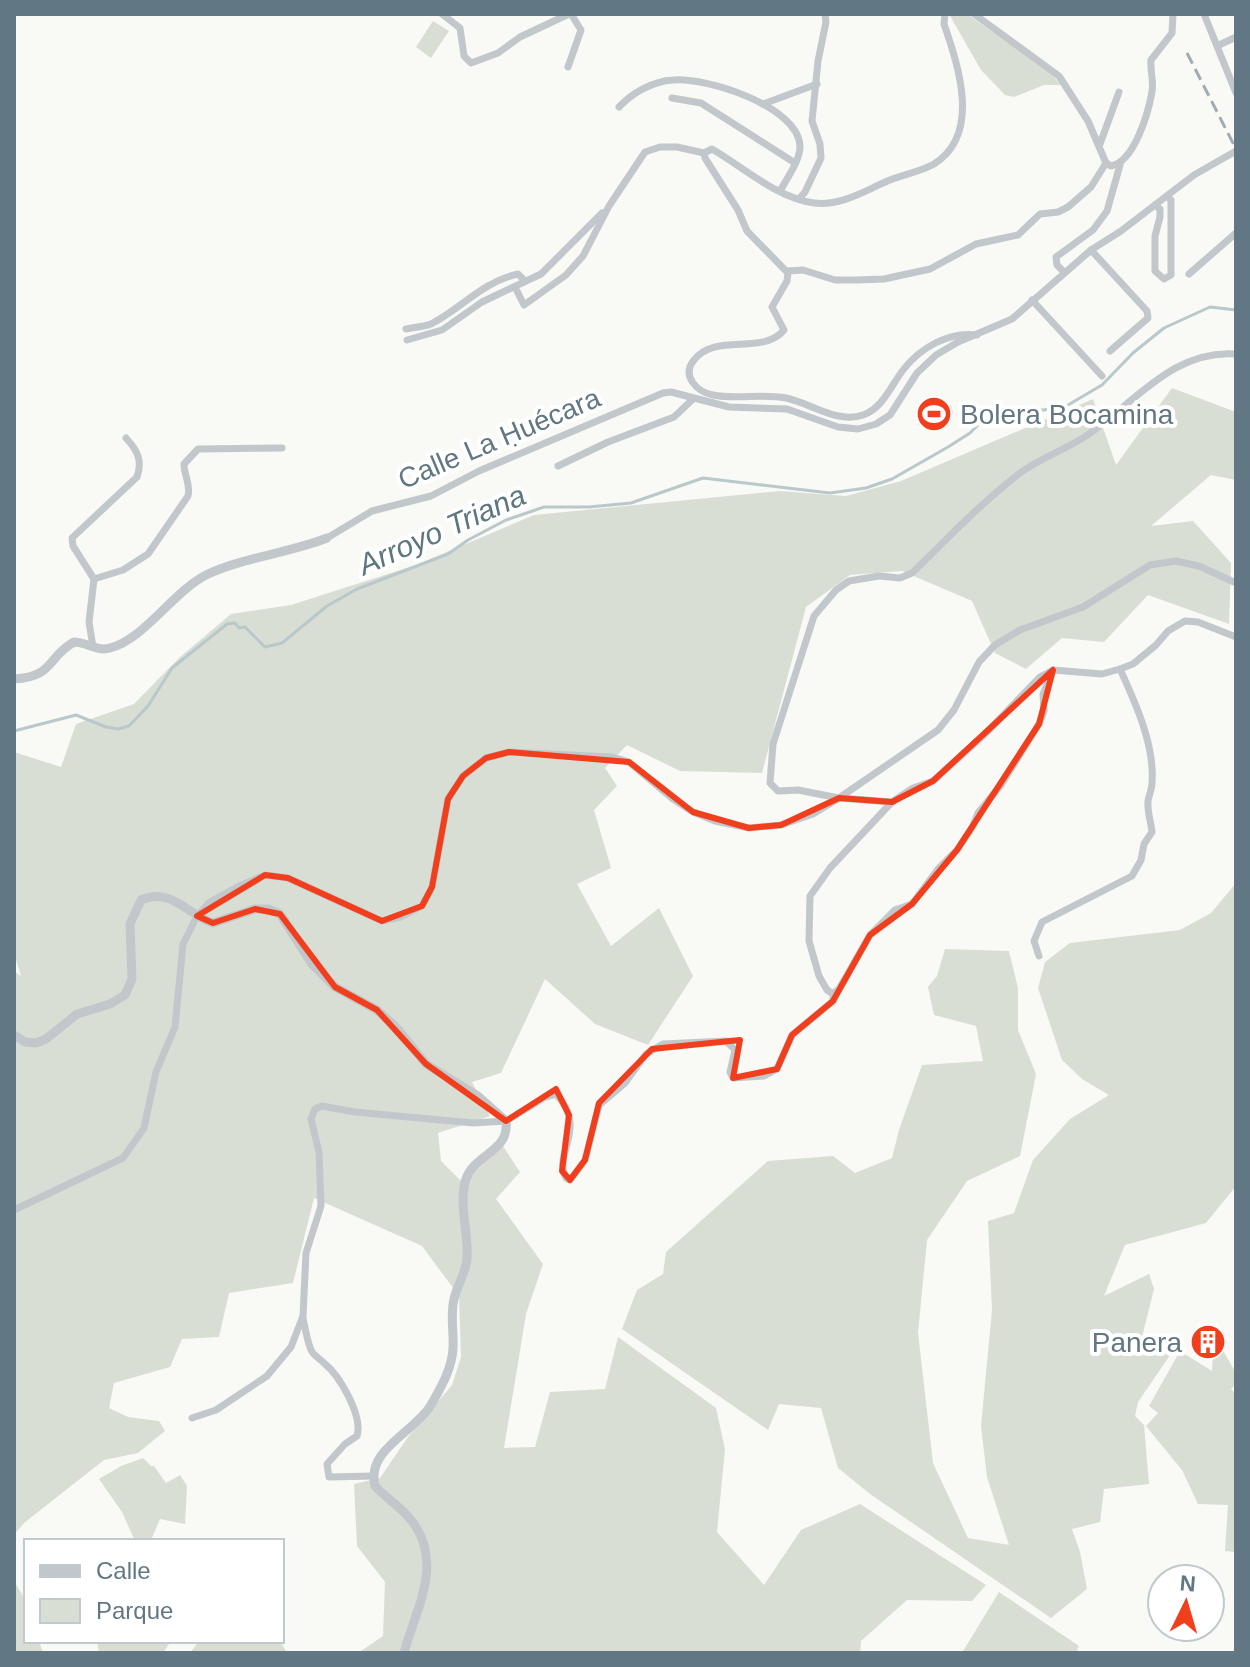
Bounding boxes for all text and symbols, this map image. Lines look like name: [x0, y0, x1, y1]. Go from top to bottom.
street label: Calle La Ḥuécara: [394, 382, 605, 495]
sports icon: Bolera Bocamina: [915, 395, 953, 433]
place label: Bolera Bocamina: [960, 399, 1174, 430]
water label: Arroyo Triana: [351, 478, 531, 582]
building icon: Panera: [1189, 1323, 1227, 1361]
place label: Panera: [1092, 1327, 1182, 1358]
legend: [24, 1539, 284, 1643]
text: Calle: [96, 1557, 151, 1584]
north arrow: [1146, 1563, 1226, 1643]
text: N: [1179, 1570, 1197, 1597]
text: Parque: [96, 1597, 173, 1624]

